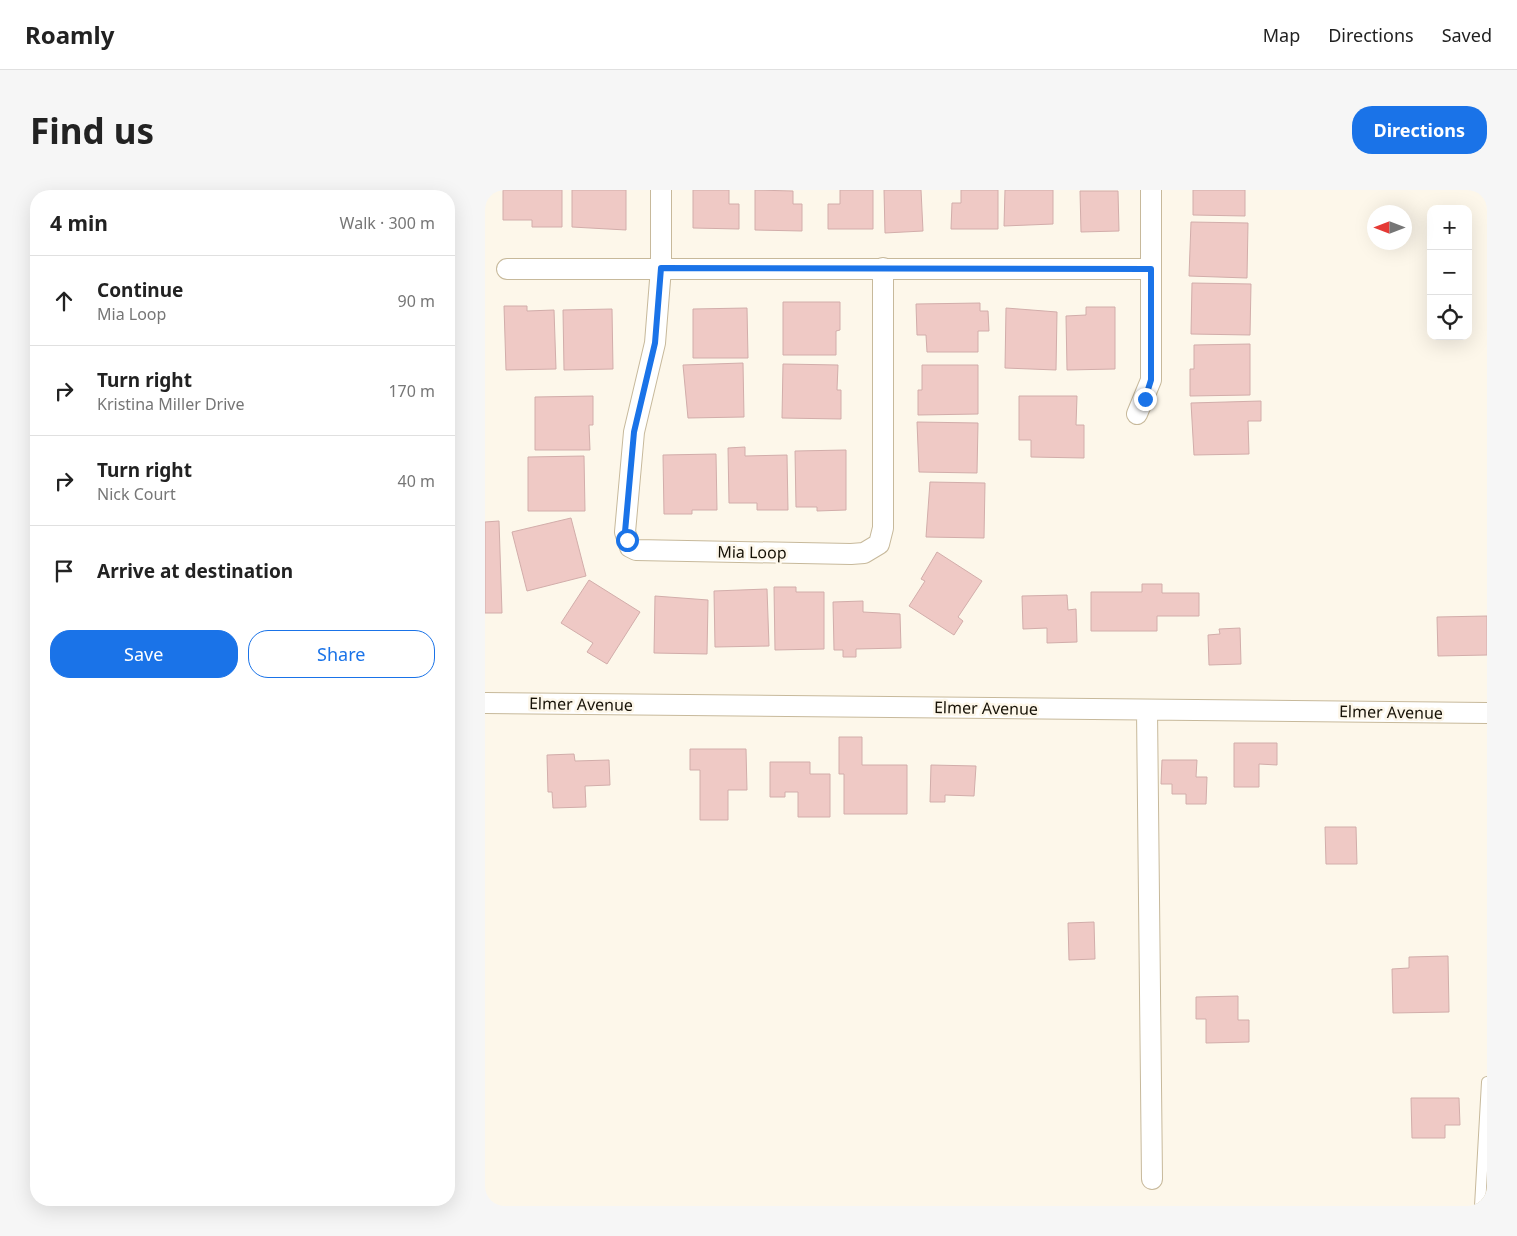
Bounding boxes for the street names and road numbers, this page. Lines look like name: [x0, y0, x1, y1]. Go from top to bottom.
street label: Mia Loop: [717, 540, 787, 564]
street label: Elmer Avenue: [529, 692, 633, 716]
street label: Elmer Avenue: [934, 696, 1038, 720]
street label: Elmer Avenue: [1339, 700, 1443, 724]

